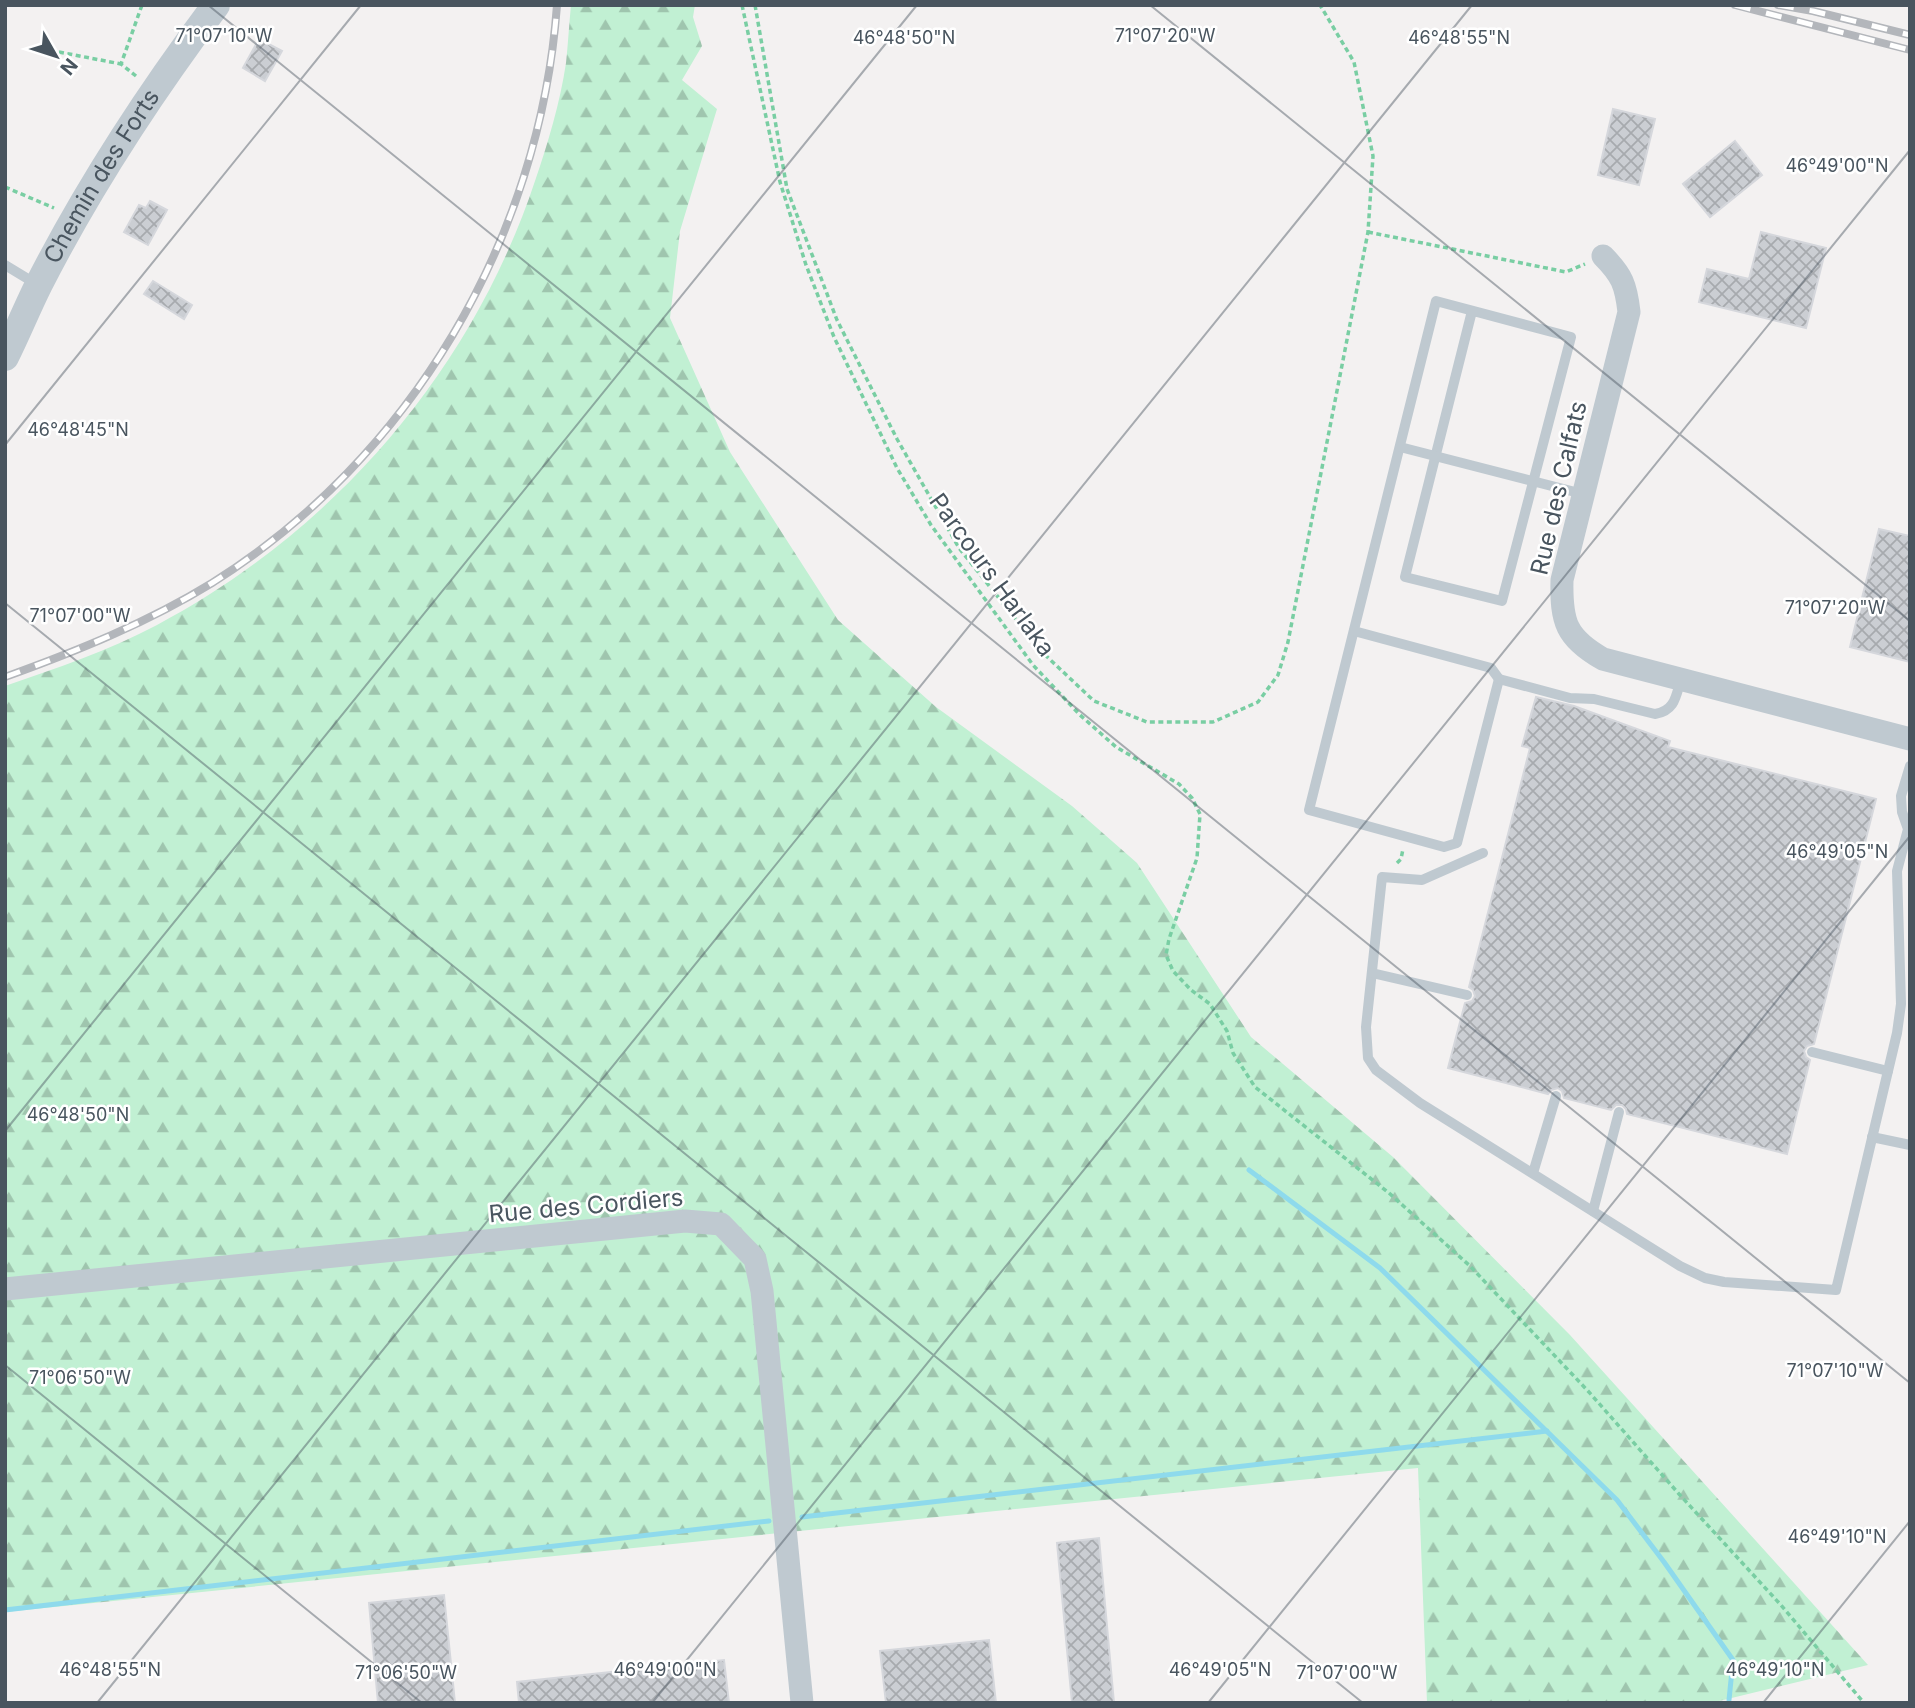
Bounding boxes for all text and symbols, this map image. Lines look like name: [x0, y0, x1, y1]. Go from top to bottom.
north arrow: [21, 21, 91, 91]
text: 71°07'10"W: [175, 25, 273, 46]
text: 71°07'20"W: [1115, 25, 1216, 46]
text: 46°48'50"N: [853, 27, 955, 48]
text: 46°48'55"N: [1408, 27, 1510, 48]
text: N: [55, 54, 82, 79]
street label: Chemin des Forts: [37, 83, 165, 268]
text: 46°49'00"N: [1785, 155, 1889, 176]
street label: Rue des Calfats: [1524, 398, 1593, 578]
text: 46°48'45"N: [27, 419, 129, 440]
street label: Parcours Harlaka: [923, 487, 1061, 662]
text: 71°07'20"W: [1785, 597, 1886, 618]
text: 71°07'00"W: [29, 605, 131, 626]
text: 46°49'05"N: [1786, 841, 1888, 862]
text: 46°48'50"N: [27, 1104, 129, 1125]
street label: Rue des Cordiers: [487, 1183, 684, 1228]
text: 71°07'10"W: [1786, 1360, 1884, 1381]
text: 71°06'50"W: [29, 1367, 131, 1388]
text: 46°49'10"N: [1788, 1526, 1886, 1547]
text: 46°48'55"N: [59, 1659, 161, 1680]
text: 46°49'00"N: [613, 1659, 717, 1680]
text: 46°49'05"N: [1169, 1659, 1271, 1680]
text: 46°49'10"N: [1726, 1659, 1824, 1680]
text: 71°06'50"W: [355, 1662, 457, 1683]
text: 71°07'00"W: [1296, 1662, 1398, 1683]

